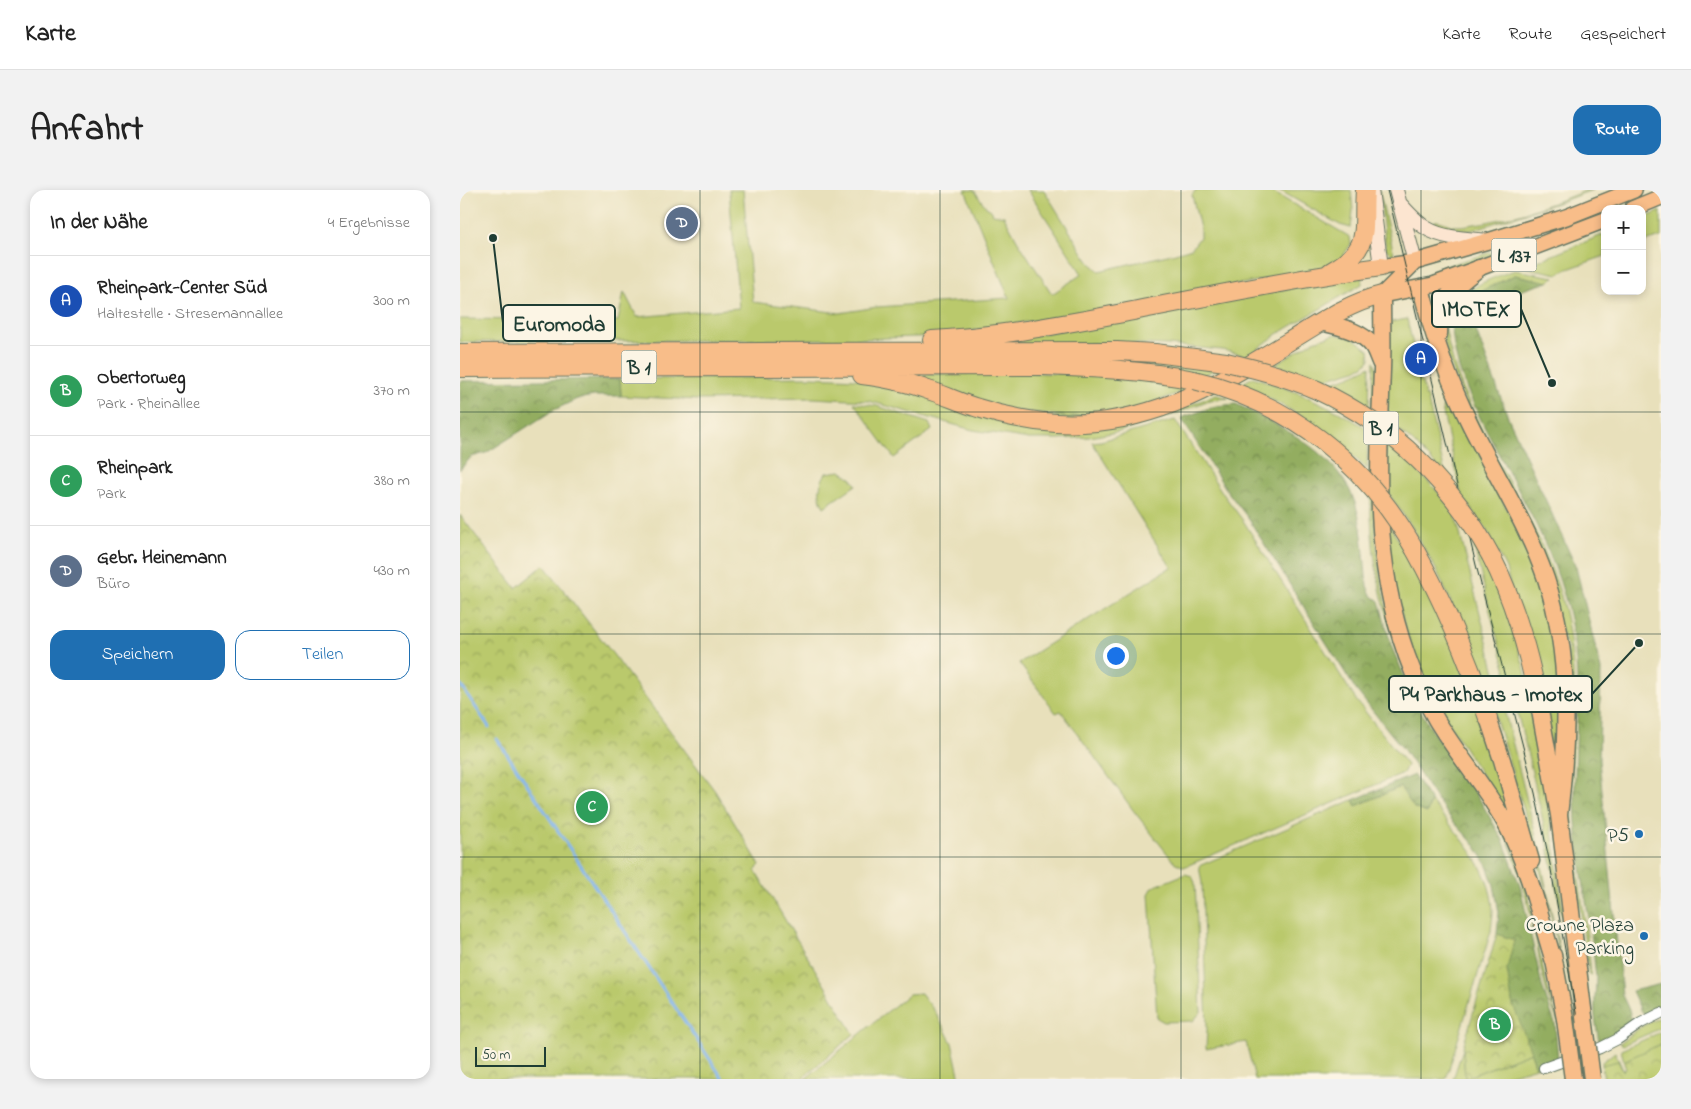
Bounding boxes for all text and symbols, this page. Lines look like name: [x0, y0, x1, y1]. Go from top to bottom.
text: Karte: [25, 17, 76, 52]
text: Karte: [1442, 22, 1480, 48]
text: Route: [1508, 22, 1552, 48]
text: Gespeichert: [1580, 22, 1666, 48]
text: Anfahrt: [30, 105, 143, 156]
button: Route: [1573, 105, 1661, 155]
pin: D: [666, 204, 698, 242]
map controls: [1601, 205, 1646, 295]
button: +: [1601, 205, 1646, 250]
text: In der Nähe: [50, 208, 148, 238]
text: 4 Ergebnisse: [328, 211, 410, 235]
road number: L 137: [1492, 238, 1536, 272]
button: −: [1601, 250, 1646, 295]
text: Rheinpark-Center Süd: [97, 275, 267, 302]
text: A: [61, 289, 71, 313]
text: 300 m: [373, 289, 410, 313]
callout: IMOTEX: [1432, 291, 1521, 327]
text: IMOTEX: [1442, 296, 1511, 326]
text: Haltestelle · Stresemannallee: [97, 302, 283, 326]
callout: Euromoda: [503, 305, 615, 341]
text: Euromoda: [513, 311, 605, 341]
pin: A: [1405, 340, 1437, 378]
road number: B 1: [622, 350, 656, 383]
text: Obertorweg: [97, 365, 186, 392]
text: B: [61, 379, 71, 403]
text: 370 m: [373, 379, 410, 403]
text: Park · Rheinallee: [97, 392, 200, 416]
road number: B 1: [1364, 412, 1398, 444]
text: Rheinpark: [97, 455, 173, 482]
text: C: [62, 469, 70, 493]
text: 380 m: [374, 469, 410, 493]
text: Park: [97, 482, 126, 506]
text: Gebr. Heinemann: [97, 545, 227, 572]
text: D: [60, 559, 72, 583]
text: 430 m: [373, 559, 410, 583]
text: Büro: [97, 572, 130, 596]
button: Speichern: [50, 630, 225, 680]
button: Teilen: [235, 630, 410, 680]
your location: [1103, 643, 1129, 669]
callout: P4 Parkhaus - Imotex: [1389, 676, 1592, 712]
text: P4 Parkhaus - Imotex: [1399, 681, 1583, 711]
pin: C: [576, 788, 608, 826]
place label: P5: [1607, 822, 1629, 851]
marker: P5: [1633, 828, 1645, 840]
place label: Crowne Plaza Parking: [1526, 912, 1634, 965]
marker: Crowne Plaza Parking: [1638, 930, 1650, 942]
pin: B: [1479, 1006, 1511, 1044]
scale bar: [475, 1044, 546, 1067]
text: 50 m: [482, 1045, 510, 1066]

